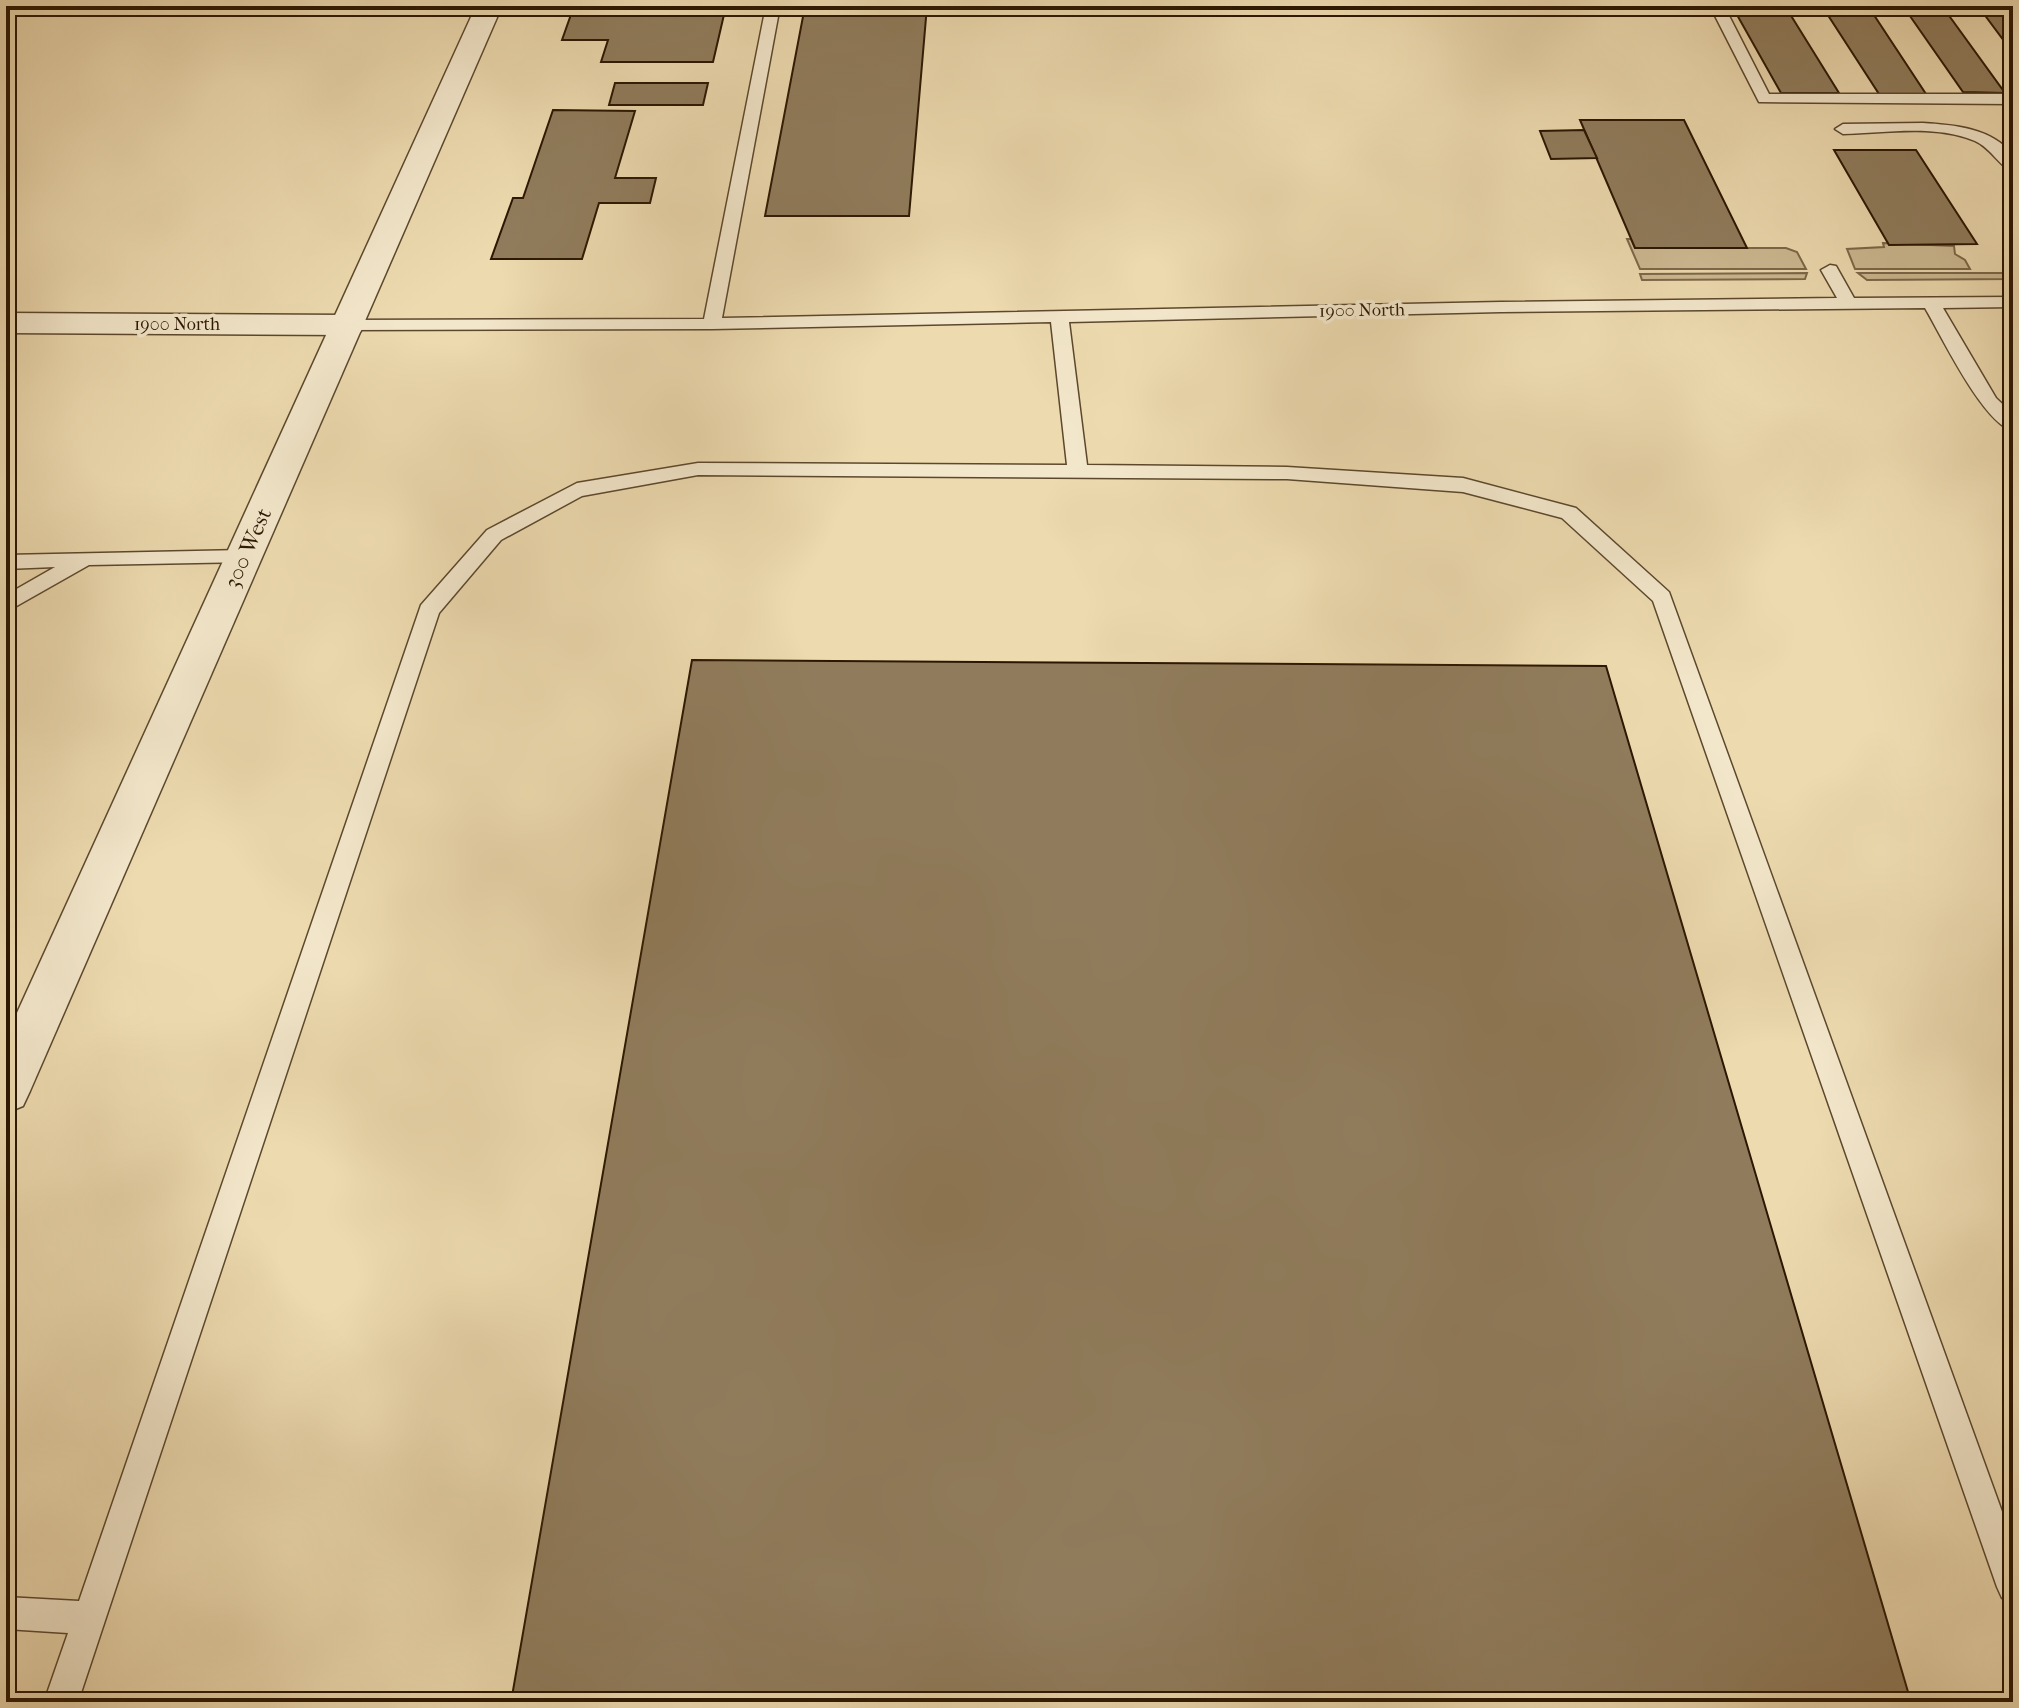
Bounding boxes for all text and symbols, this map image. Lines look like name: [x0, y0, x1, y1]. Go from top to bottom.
street label: 1900 North: [1319, 299, 1405, 322]
street label: 1900 North: [134, 314, 220, 335]
street label: 300 West: [219, 504, 277, 593]

